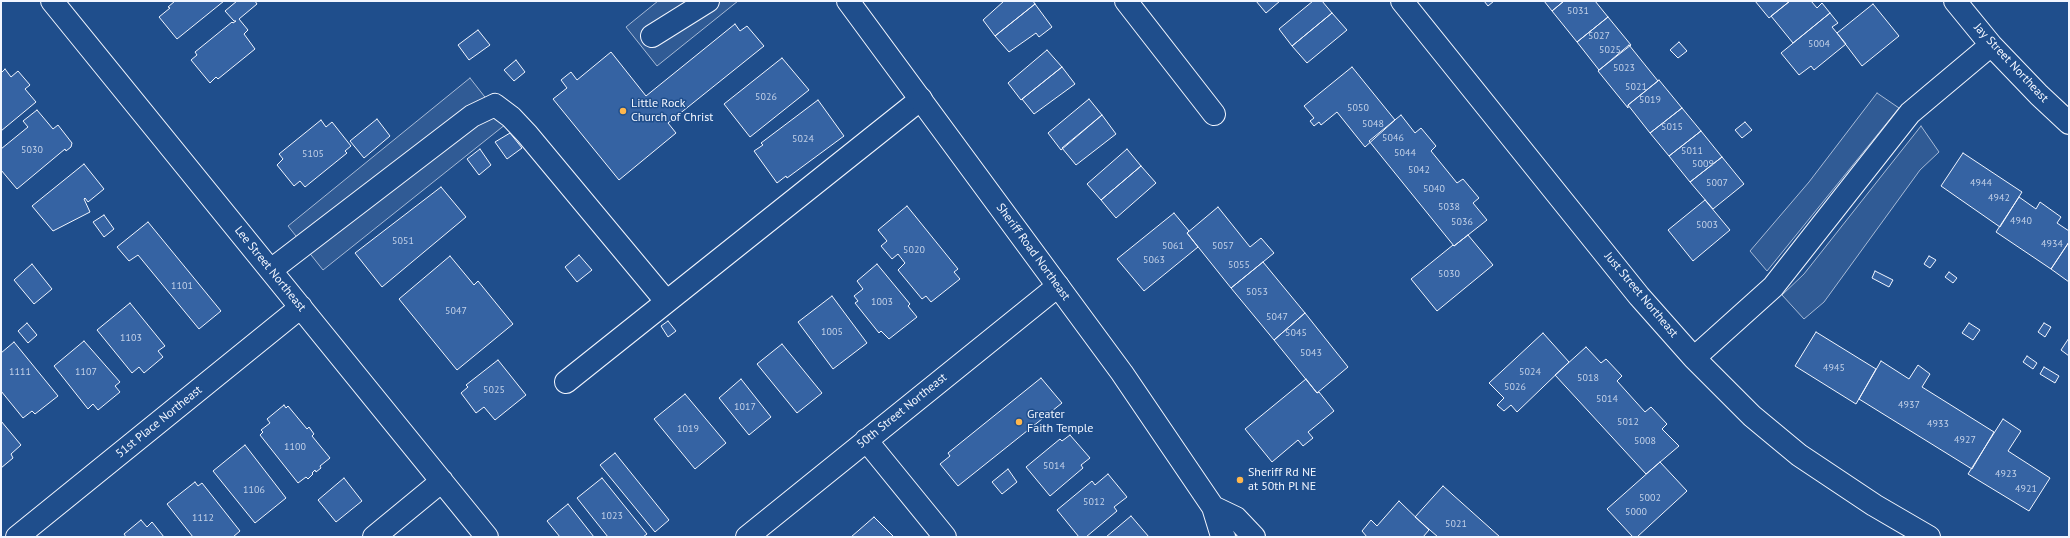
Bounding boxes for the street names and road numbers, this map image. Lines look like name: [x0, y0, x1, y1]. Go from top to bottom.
street label: Jay Street Northeast: [1971, 20, 2051, 106]
street label: Sheriff Road Northeast: [993, 201, 1073, 303]
street label: Lee Street Northeast: [231, 224, 309, 314]
street label: Just Street Northeast: [1601, 249, 1681, 341]
street label: 50th Street Northeast: [854, 370, 950, 452]
street label: 51st Place Northeast: [113, 383, 205, 461]

